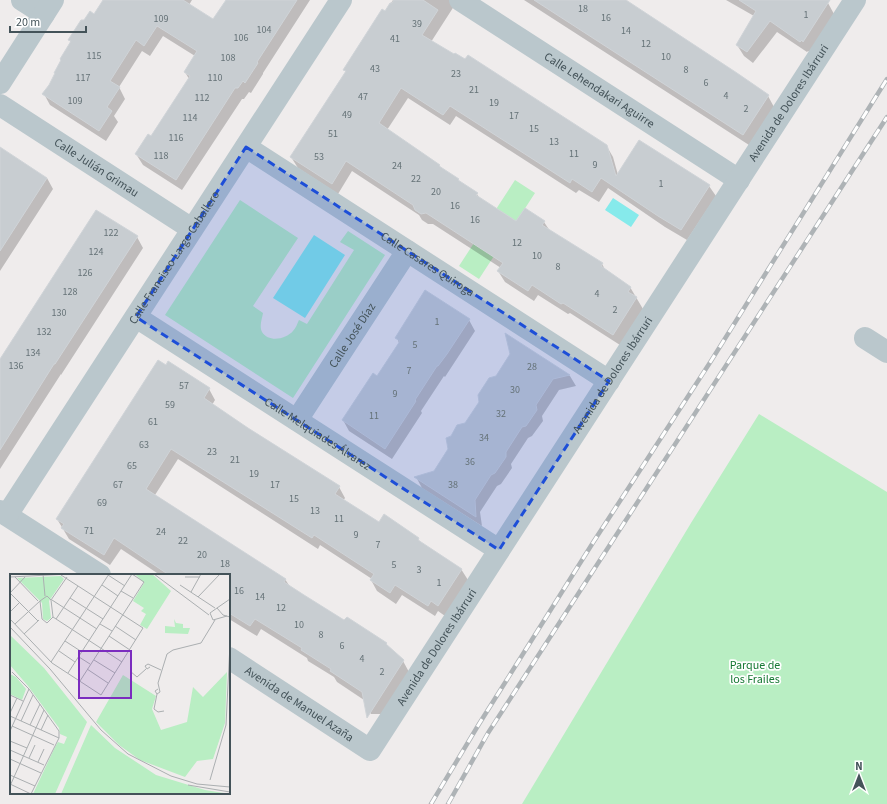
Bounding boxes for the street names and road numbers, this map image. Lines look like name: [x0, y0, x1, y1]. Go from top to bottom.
street label: Avenida de Dolores Ibárruri: [744, 41, 833, 165]
street label: Calle Lehendakari Aguirre: [541, 48, 658, 132]
street label: Calle Julián Grimau: [51, 134, 142, 201]
street label: Calle Francisco Largo Caballero: [124, 187, 224, 328]
street label: Calle Casares Quiroga: [377, 227, 478, 301]
street label: Calle José Díaz: [325, 299, 380, 371]
street label: Avenida de Dolores Ibárruri: [568, 313, 657, 437]
street label: Calle Melquiades Álvarez: [261, 393, 374, 474]
street label: Avenida de Dolores Ibárruri: [392, 585, 481, 709]
street label: Avenida de Manuel Azaña: [241, 662, 357, 746]

